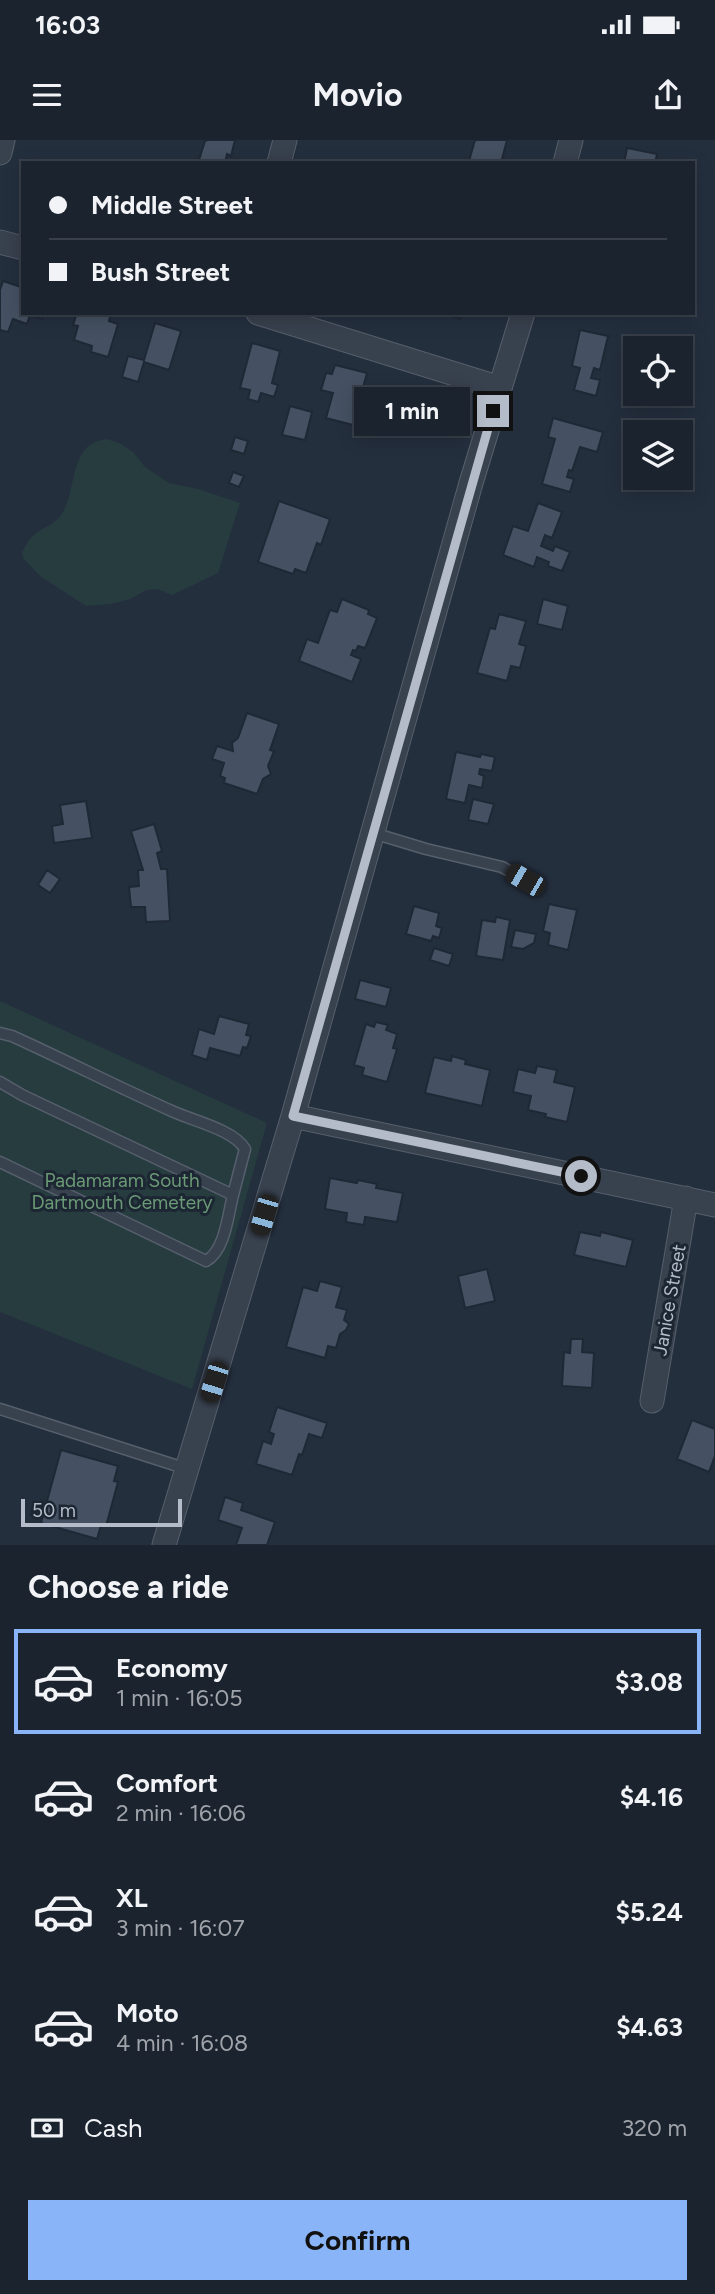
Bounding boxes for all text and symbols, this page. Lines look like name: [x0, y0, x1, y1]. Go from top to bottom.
text: 16:03: [35, 9, 100, 41]
icon: menu: [28, 76, 66, 114]
text: Movio: [312, 76, 403, 114]
icon: share: [649, 76, 687, 114]
text: Middle Street: [91, 189, 253, 221]
text: Bush Street: [91, 256, 230, 288]
map controls: [623, 336, 693, 490]
button: locate: [623, 336, 693, 406]
callout: 1 min: [353, 386, 468, 436]
route end: [477, 395, 509, 427]
text: 1 min: [385, 397, 439, 425]
button: layers: [623, 420, 693, 490]
car: [502, 860, 549, 900]
route start: [565, 1160, 597, 1192]
park label: Padamaram South Dartmouth Cemetery: [31, 1169, 213, 1214]
car: [249, 1192, 280, 1238]
street label: Janice Street: [648, 1242, 691, 1358]
car: [198, 1359, 231, 1405]
scale bar: [21, 1496, 182, 1528]
text: 50 m: [32, 1499, 76, 1522]
text: Choose a ride: [28, 1568, 229, 1606]
icon: car: [32, 1650, 95, 1713]
text: Economy: [116, 1652, 228, 1684]
text: $3.08: [615, 1666, 683, 1698]
text: 1 min · 16:05: [116, 1684, 242, 1712]
icon: car: [32, 1765, 95, 1828]
text: Comfort: [116, 1767, 218, 1799]
text: $4.16: [620, 1781, 683, 1813]
text: 2 min · 16:06: [116, 1799, 246, 1827]
icon: car: [32, 1880, 95, 1943]
text: XL: [116, 1882, 148, 1914]
text: $5.24: [616, 1896, 683, 1928]
text: 3 min · 16:07: [116, 1914, 245, 1942]
icon: car: [32, 1995, 95, 2058]
text: Moto: [116, 1997, 179, 2029]
text: $4.63: [616, 2011, 683, 2043]
text: 4 min · 16:08: [116, 2029, 248, 2057]
icon: cash: [28, 2109, 66, 2147]
text: Cash: [84, 2112, 143, 2144]
text: 320 m: [622, 2114, 687, 2142]
button: Confirm: [28, 2200, 687, 2280]

